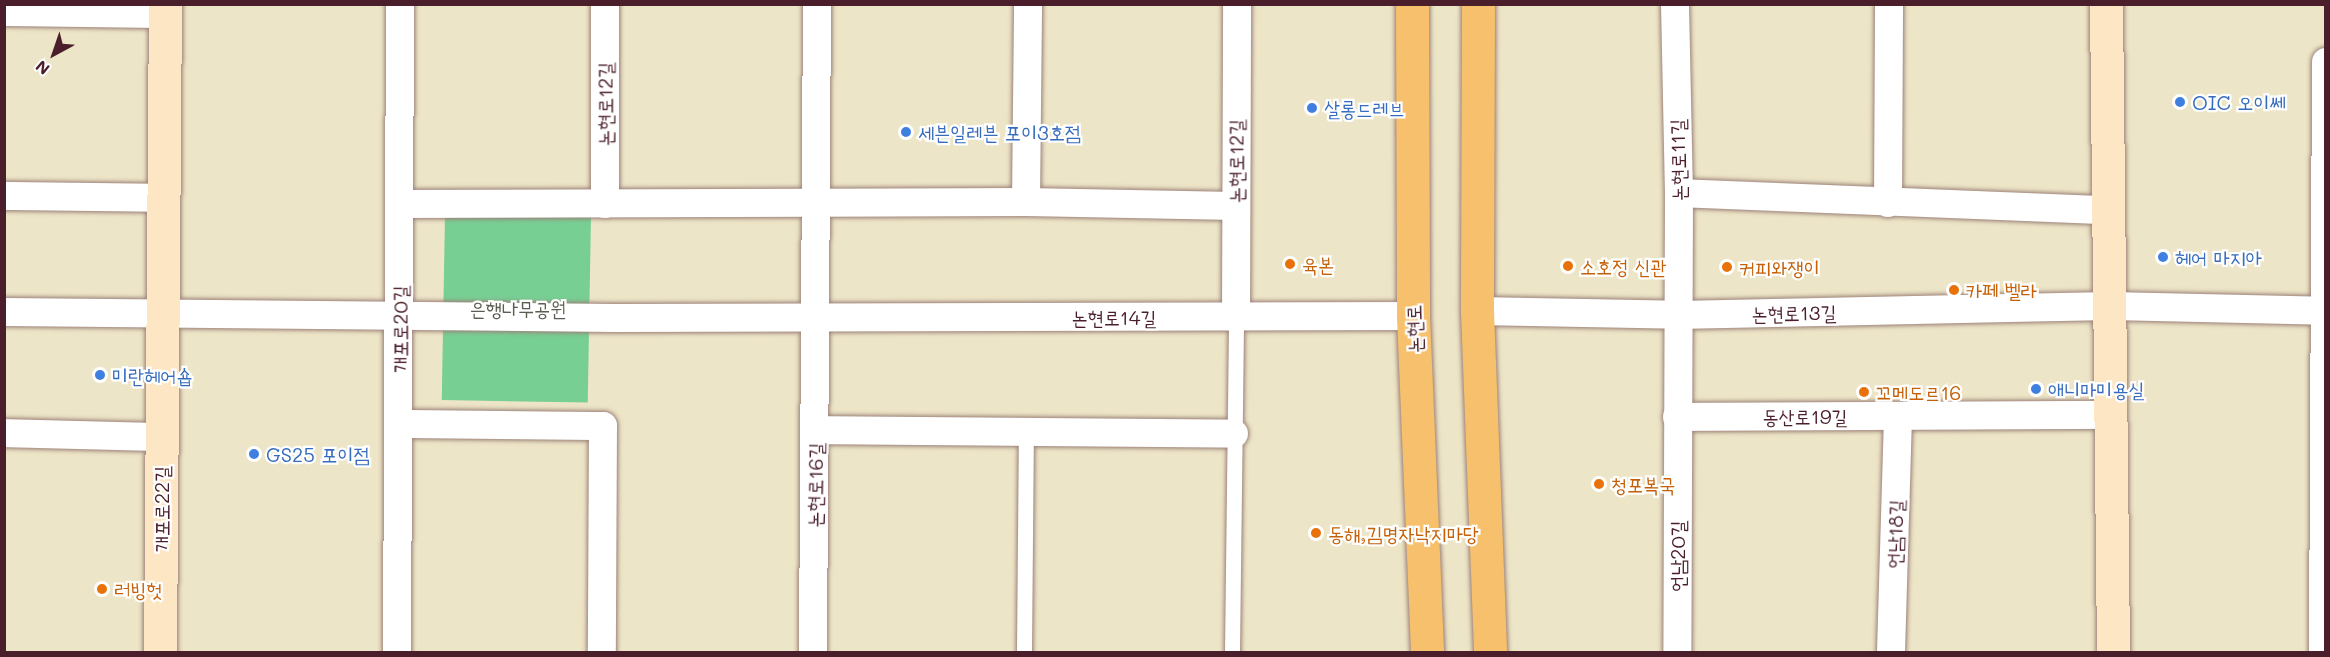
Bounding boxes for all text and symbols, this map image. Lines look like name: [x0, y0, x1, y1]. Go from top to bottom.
north arrow: [24, 24, 84, 84]
text: N: [31, 56, 54, 80]
street label: 논현로12길: [593, 62, 617, 146]
place label: OIC 오이쎄: [2192, 90, 2286, 114]
marker: OIC 오이쎄: [2173, 95, 2187, 109]
place label: 살롱드레브: [1324, 96, 1404, 120]
marker: 살롱드레브: [1305, 101, 1319, 115]
street label: 논현로12길: [1224, 119, 1248, 203]
street label: 논현로11길: [1665, 119, 1691, 201]
place label: 세븐일레븐 포이3호점: [918, 120, 1081, 144]
marker: 세븐일레븐 포이3호점: [899, 125, 913, 139]
place label: 헤어 마지아: [2175, 245, 2262, 269]
marker: 헤어 마지아: [2156, 250, 2170, 264]
place label: 육본: [1302, 252, 1334, 276]
place label: 소호정 신관: [1580, 254, 1667, 278]
place label: 커피와쟁이: [1739, 255, 1819, 279]
marker: 육본: [1283, 257, 1297, 271]
marker: 소호정 신관: [1561, 259, 1575, 273]
marker: 커피와쟁이: [1720, 260, 1734, 274]
place label: 카페 벨라: [1966, 278, 2037, 302]
marker: 카페 벨라: [1947, 283, 1961, 297]
street label: 개포로20길: [388, 285, 412, 373]
park label: 은행나무공원: [470, 296, 566, 320]
street label: 논현로13길: [1751, 300, 1837, 326]
street label: 논현로: [1401, 304, 1427, 354]
street label: 논현로14길: [1071, 305, 1157, 329]
place label: 미란헤어숍: [112, 363, 192, 387]
marker: 미란헤어숍: [93, 368, 107, 382]
place label: 애니마미용실: [2048, 377, 2145, 401]
place label: 꼬메도르16: [1876, 380, 1961, 404]
marker: 애니마미용실: [2029, 382, 2043, 396]
marker: 꼬메도르16: [1857, 385, 1871, 399]
street label: 동산로19길: [1762, 404, 1848, 428]
place label: GS25 포이점: [266, 442, 370, 466]
street label: 논현로16길: [802, 442, 828, 528]
marker: GS25 포이점: [247, 447, 261, 461]
street label: 개포로22길: [149, 466, 173, 552]
place label: 청포복국: [1611, 472, 1675, 496]
marker: 청포복국: [1592, 477, 1606, 491]
street label: 언남18길: [1882, 499, 1908, 569]
street label: 언남20길: [1665, 520, 1689, 592]
place label: 동해,김명자낙지마당: [1328, 521, 1479, 545]
marker: 동해,김명자낙지마당: [1309, 526, 1323, 540]
place label: 러빙헛: [114, 577, 162, 601]
marker: 러빙헛: [95, 582, 109, 596]

